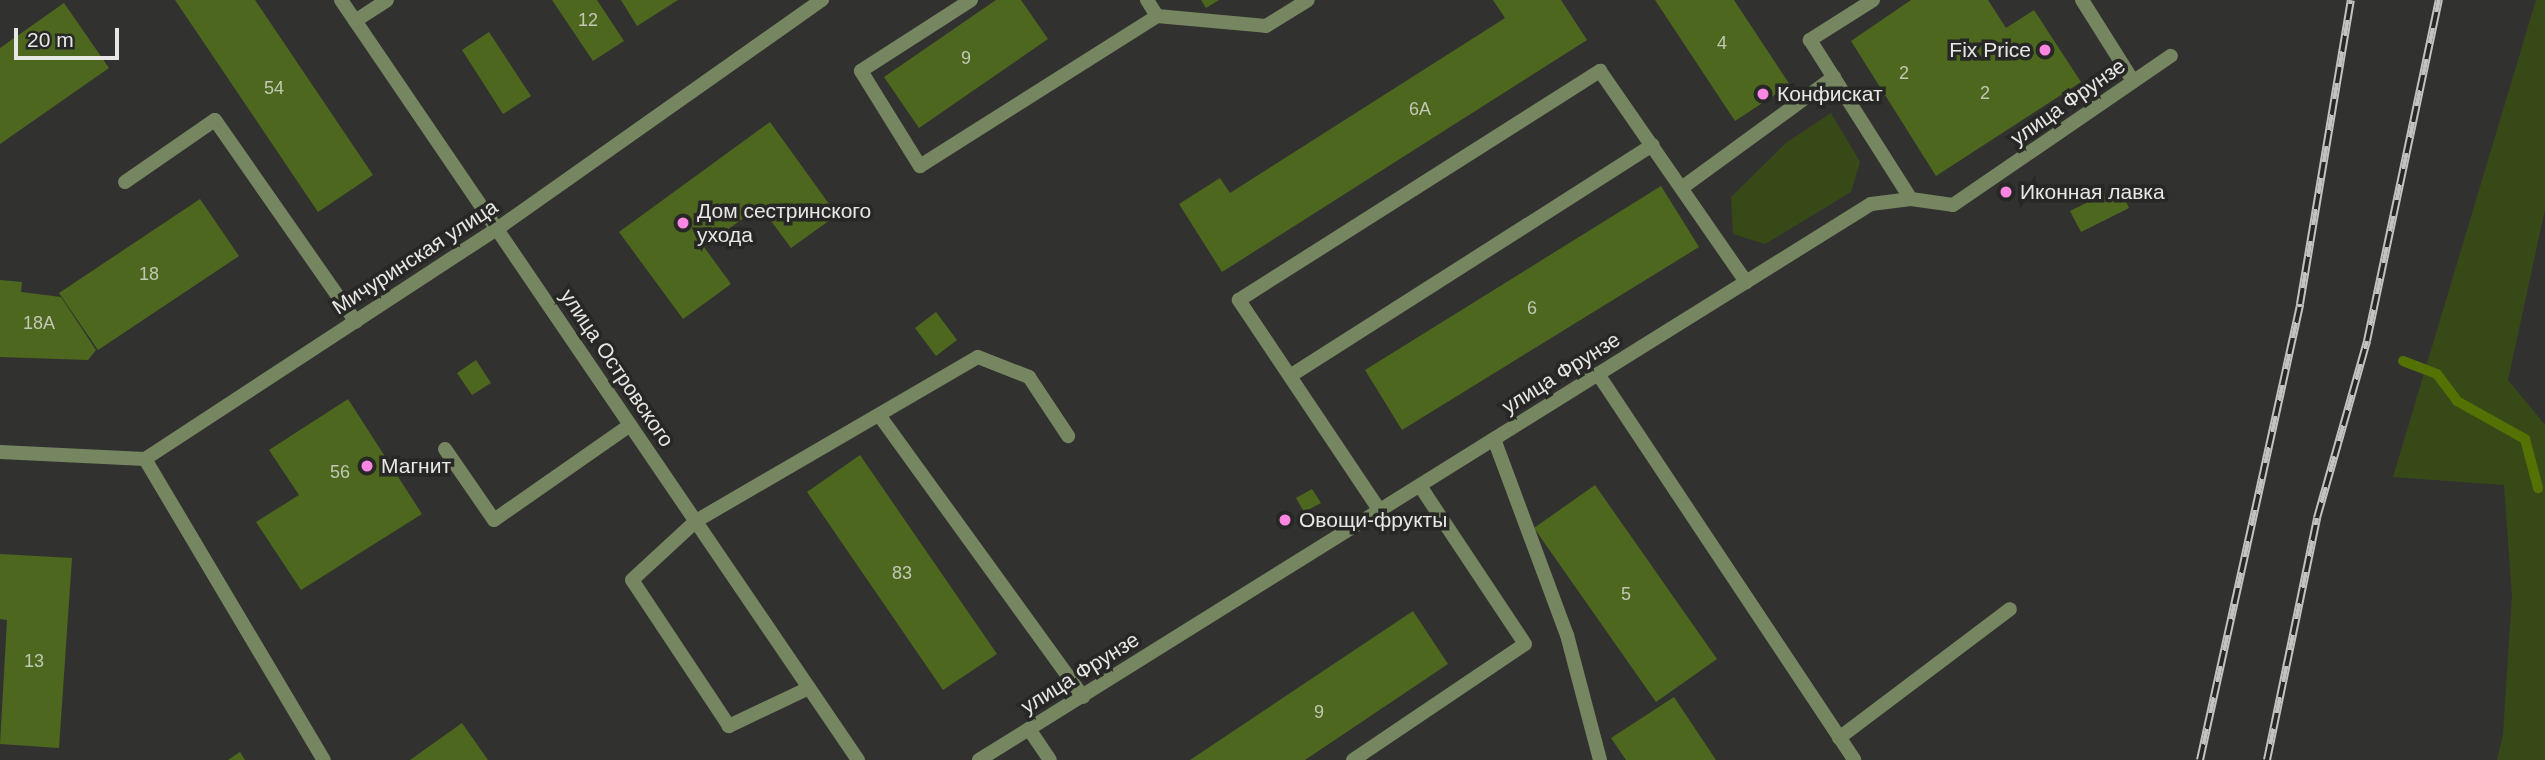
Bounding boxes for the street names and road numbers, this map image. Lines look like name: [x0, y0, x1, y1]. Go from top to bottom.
street label: улица Фрунзе: [2006, 53, 2130, 151]
street label: Мичуринская улица: [328, 194, 502, 320]
street label: улица Островского: [555, 284, 679, 452]
street label: улица Фрунзе: [1497, 327, 1625, 419]
street label: улица Фрунзе: [1016, 627, 1144, 719]

